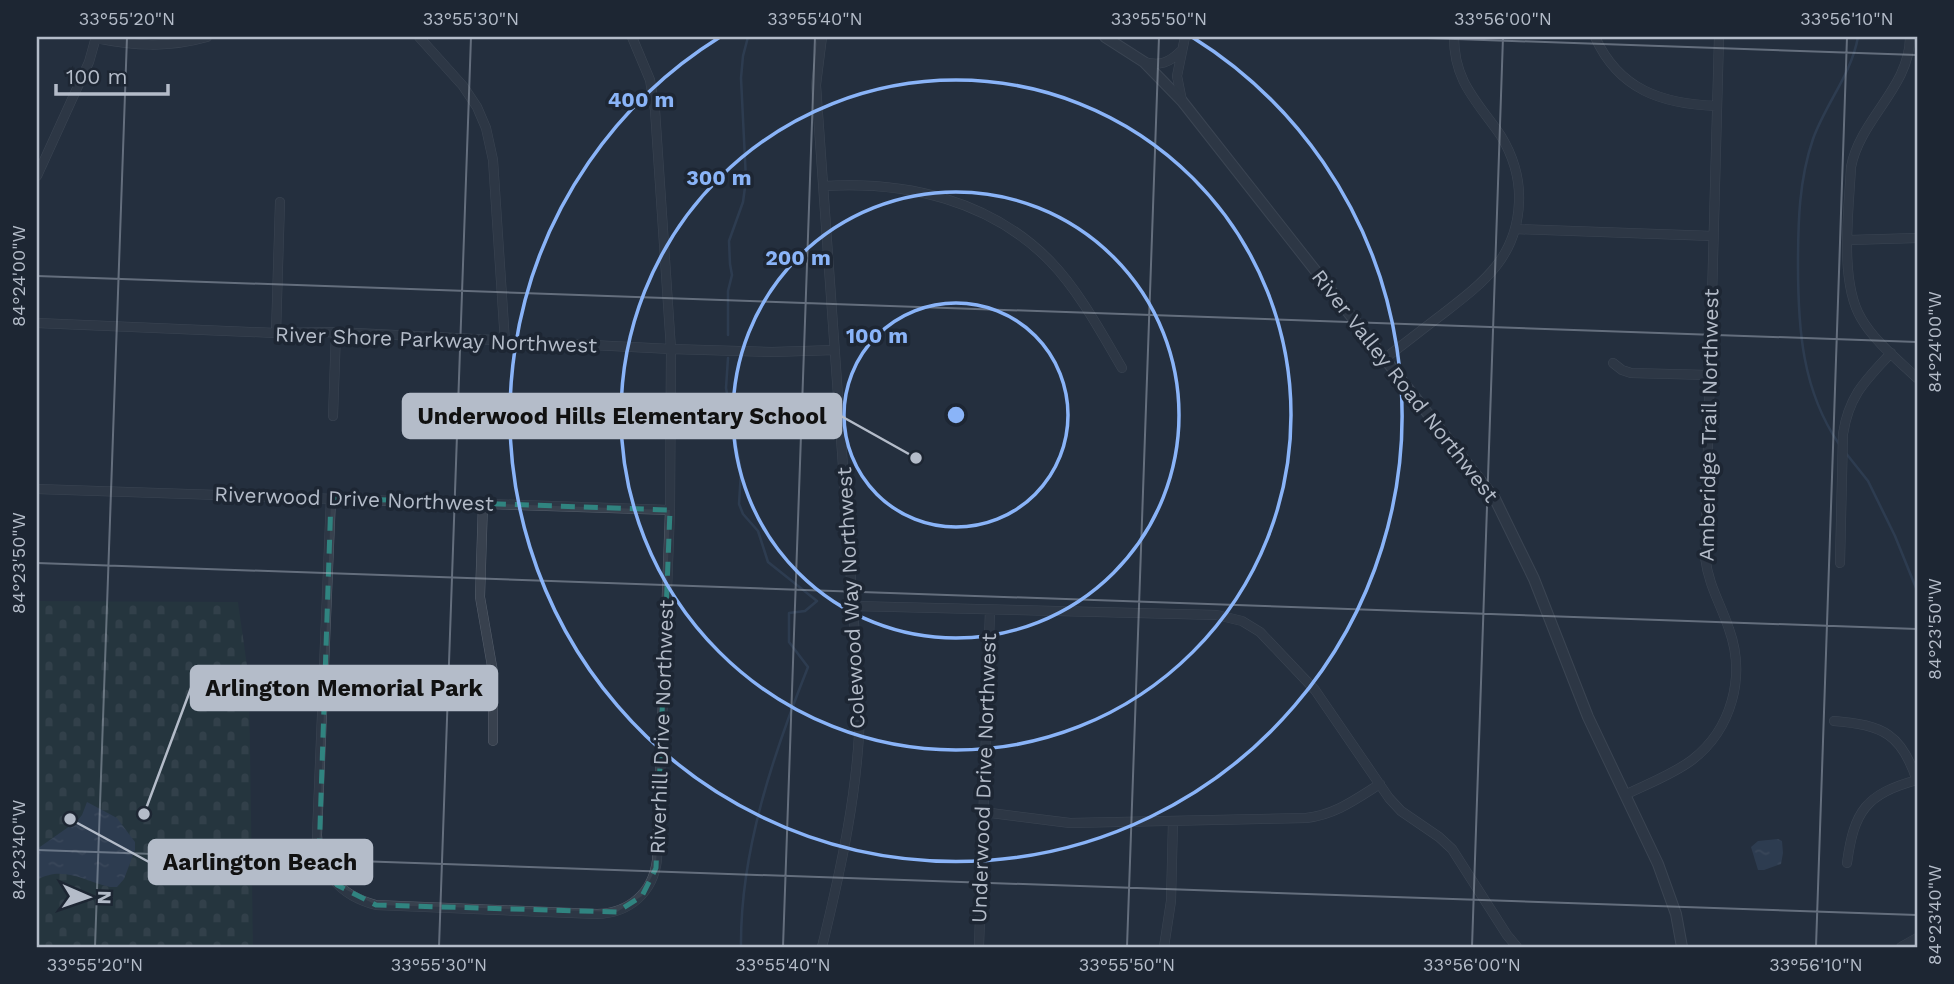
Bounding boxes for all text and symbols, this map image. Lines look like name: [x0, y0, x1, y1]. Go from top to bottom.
text: 33°55'20"N: [79, 8, 175, 29]
text: 33°55'30"N: [423, 8, 519, 29]
text: 33°55'40"N: [767, 8, 863, 29]
text: 33°55'50"N: [1111, 8, 1207, 29]
text: 33°56'00"N: [1454, 8, 1552, 29]
text: 33°56'10"N: [1800, 8, 1894, 29]
scale bar: [56, 52, 168, 96]
text: 100 m: [66, 64, 128, 89]
text: 400 m: [608, 87, 674, 112]
text: 300 m: [686, 165, 752, 190]
text: 84°24'00"W: [8, 225, 29, 327]
text: 200 m: [765, 245, 831, 270]
street label: River Valley Road Northwest: [1307, 264, 1504, 507]
street label: Amberidge Trail Northwest: [1694, 288, 1723, 562]
text: 84°24'00"W: [1924, 291, 1945, 393]
street label: River Shore Parkway Northwest: [275, 321, 598, 358]
text: 100 m: [846, 323, 908, 348]
callout: Underwood Hills Elementary School: [403, 394, 841, 438]
text: Underwood Hills Elementary School: [418, 403, 827, 430]
centre of rings: [944, 403, 968, 427]
street label: Colewood Way Northwest: [831, 466, 870, 730]
street label: Riverwood Drive Northwest: [214, 481, 494, 516]
text: 84°23'50"W: [8, 512, 29, 614]
text: 84°23'50"W: [1924, 578, 1945, 680]
street label: Riverhill Drive Northwest: [645, 599, 678, 855]
street label: Underwood Drive Northwest: [966, 632, 1001, 924]
callout: Arlington Memorial Park: [191, 666, 497, 710]
text: Arlington Memorial Park: [205, 675, 484, 702]
text: 84°23'40"W: [8, 800, 29, 900]
callout: Aarlington Beach: [149, 840, 372, 884]
text: Aarlington Beach: [163, 849, 357, 876]
north arrow: [52, 862, 122, 932]
text: 84°23'40"W: [1924, 865, 1945, 965]
text: N: [93, 890, 116, 905]
text: 33°55'20"N: [47, 954, 143, 975]
text: 33°55'30"N: [391, 954, 487, 975]
text: 33°55'40"N: [735, 954, 831, 975]
text: 33°55'50"N: [1079, 954, 1175, 975]
text: 33°56'00"N: [1423, 954, 1521, 975]
text: 33°56'10"N: [1769, 954, 1863, 975]

